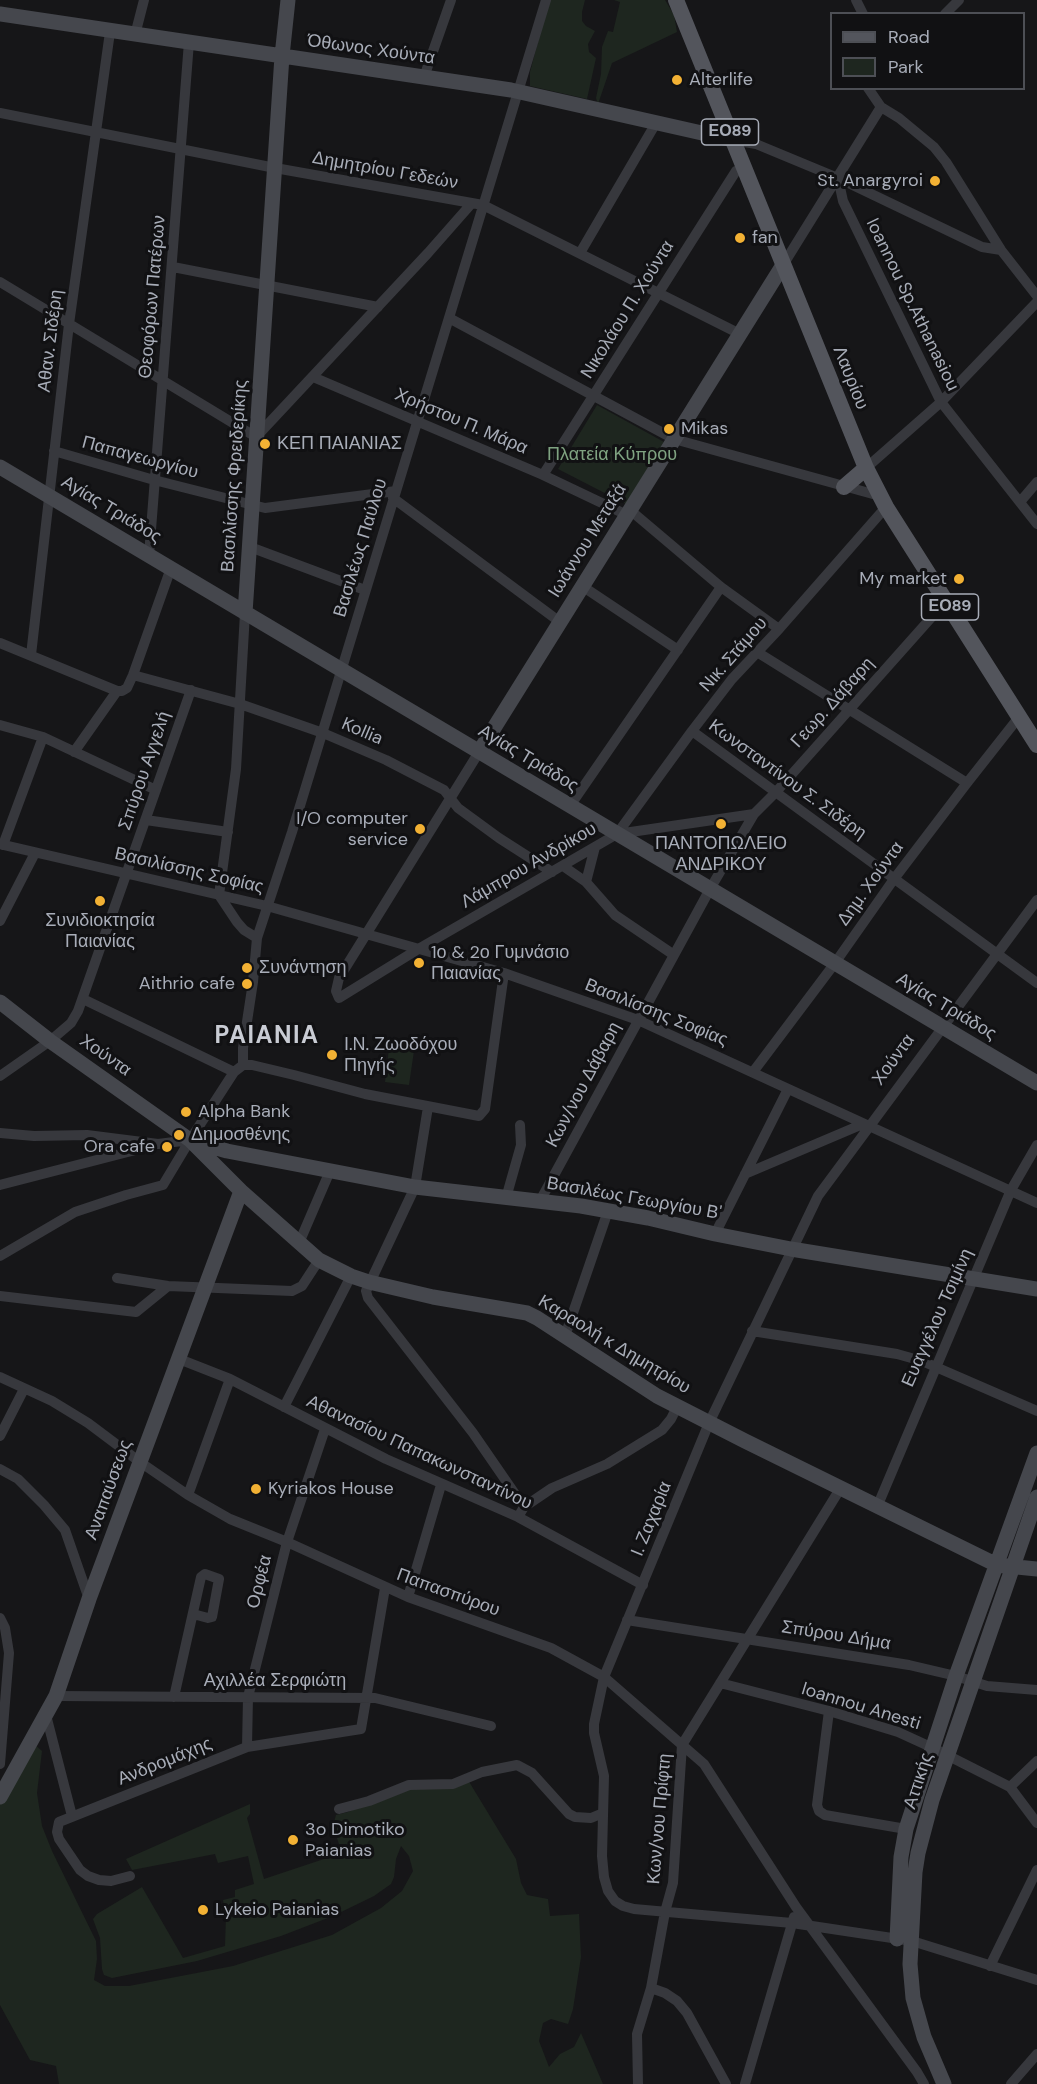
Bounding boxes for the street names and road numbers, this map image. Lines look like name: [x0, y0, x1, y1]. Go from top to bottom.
street label: Όθωνος Χούντα: [306, 30, 436, 70]
road number: ΕΟ89: [702, 119, 758, 145]
street label: Δημητρίου Γεδεών: [311, 148, 459, 194]
street label: Θεοφόρων Πατέρων: [135, 215, 171, 379]
street label: Ioannou Sp.Athanasiou: [861, 215, 963, 395]
street label: Νικολάου Π. Χούντα: [577, 237, 679, 383]
street label: Αθαν. Σιδέρη: [34, 288, 68, 394]
street label: Λαυρίου: [828, 343, 872, 413]
street label: Βασιλίσσης Φρειδερίκης: [218, 379, 252, 573]
street label: Χρήστου Π. Μάρα: [391, 384, 531, 460]
street label: Παπαγεωργίου: [79, 432, 201, 484]
street label: Αγίας Τριάδος: [57, 472, 165, 548]
street label: Βασιλέως Παύλου: [330, 476, 392, 620]
street label: Ιωάννου Μεταξά: [544, 480, 632, 602]
road number: ΕΟ89: [922, 594, 978, 620]
street label: Νικ. Στάμου: [696, 613, 772, 697]
street label: Γεωρ. Δάβαρη: [787, 653, 879, 753]
street label: Σπύρου Αγγελή: [115, 709, 175, 833]
street label: Kollia: [338, 714, 386, 750]
street label: Κωνσταντίνου Σ. Σιδέρη: [704, 715, 870, 845]
street label: Αγίας Τριάδος: [474, 721, 582, 797]
street label: Λάμπρου Ανδρίκου: [457, 818, 601, 914]
street label: Δημ. Χούντα: [833, 838, 909, 930]
street label: Βασιλίσσης Σοφίας: [112, 843, 266, 899]
street label: Αγίας Τριάδος: [892, 969, 1000, 1045]
street label: Βασιλίσσης Σοφίας: [581, 974, 731, 1052]
street label: Κων/νου Δάβαρη: [542, 1019, 626, 1151]
street label: Χούντα: [75, 1030, 135, 1082]
street label: Χούντα: [868, 1030, 920, 1090]
street label: Βασιλέως Γεωργίου Β': [545, 1173, 723, 1225]
street label: Ευαγγέλου Τσιμίνη: [898, 1245, 978, 1391]
street label: Καραολή κ Δημητρίου: [534, 1291, 694, 1399]
street label: Αθανασίου Παπακωνσταντίνου: [303, 1391, 535, 1515]
street label: Αναπαύσεως: [81, 1437, 137, 1543]
street label: Ι. Ζαχαρία: [627, 1478, 677, 1560]
street label: Ορφέα: [243, 1553, 277, 1611]
street label: Παπασπύρου: [394, 1564, 502, 1622]
street label: Σπύρου Δήμα: [780, 1617, 892, 1655]
street label: Αχιλλέα Σερφιώτη: [204, 1670, 346, 1692]
street label: Ioannou Anesti: [799, 1679, 923, 1735]
street label: Ανδρομάχης: [115, 1733, 215, 1791]
street label: Αττικής: [900, 1750, 938, 1812]
street label: Κων/νου Πρίφτη: [644, 1753, 676, 1885]

